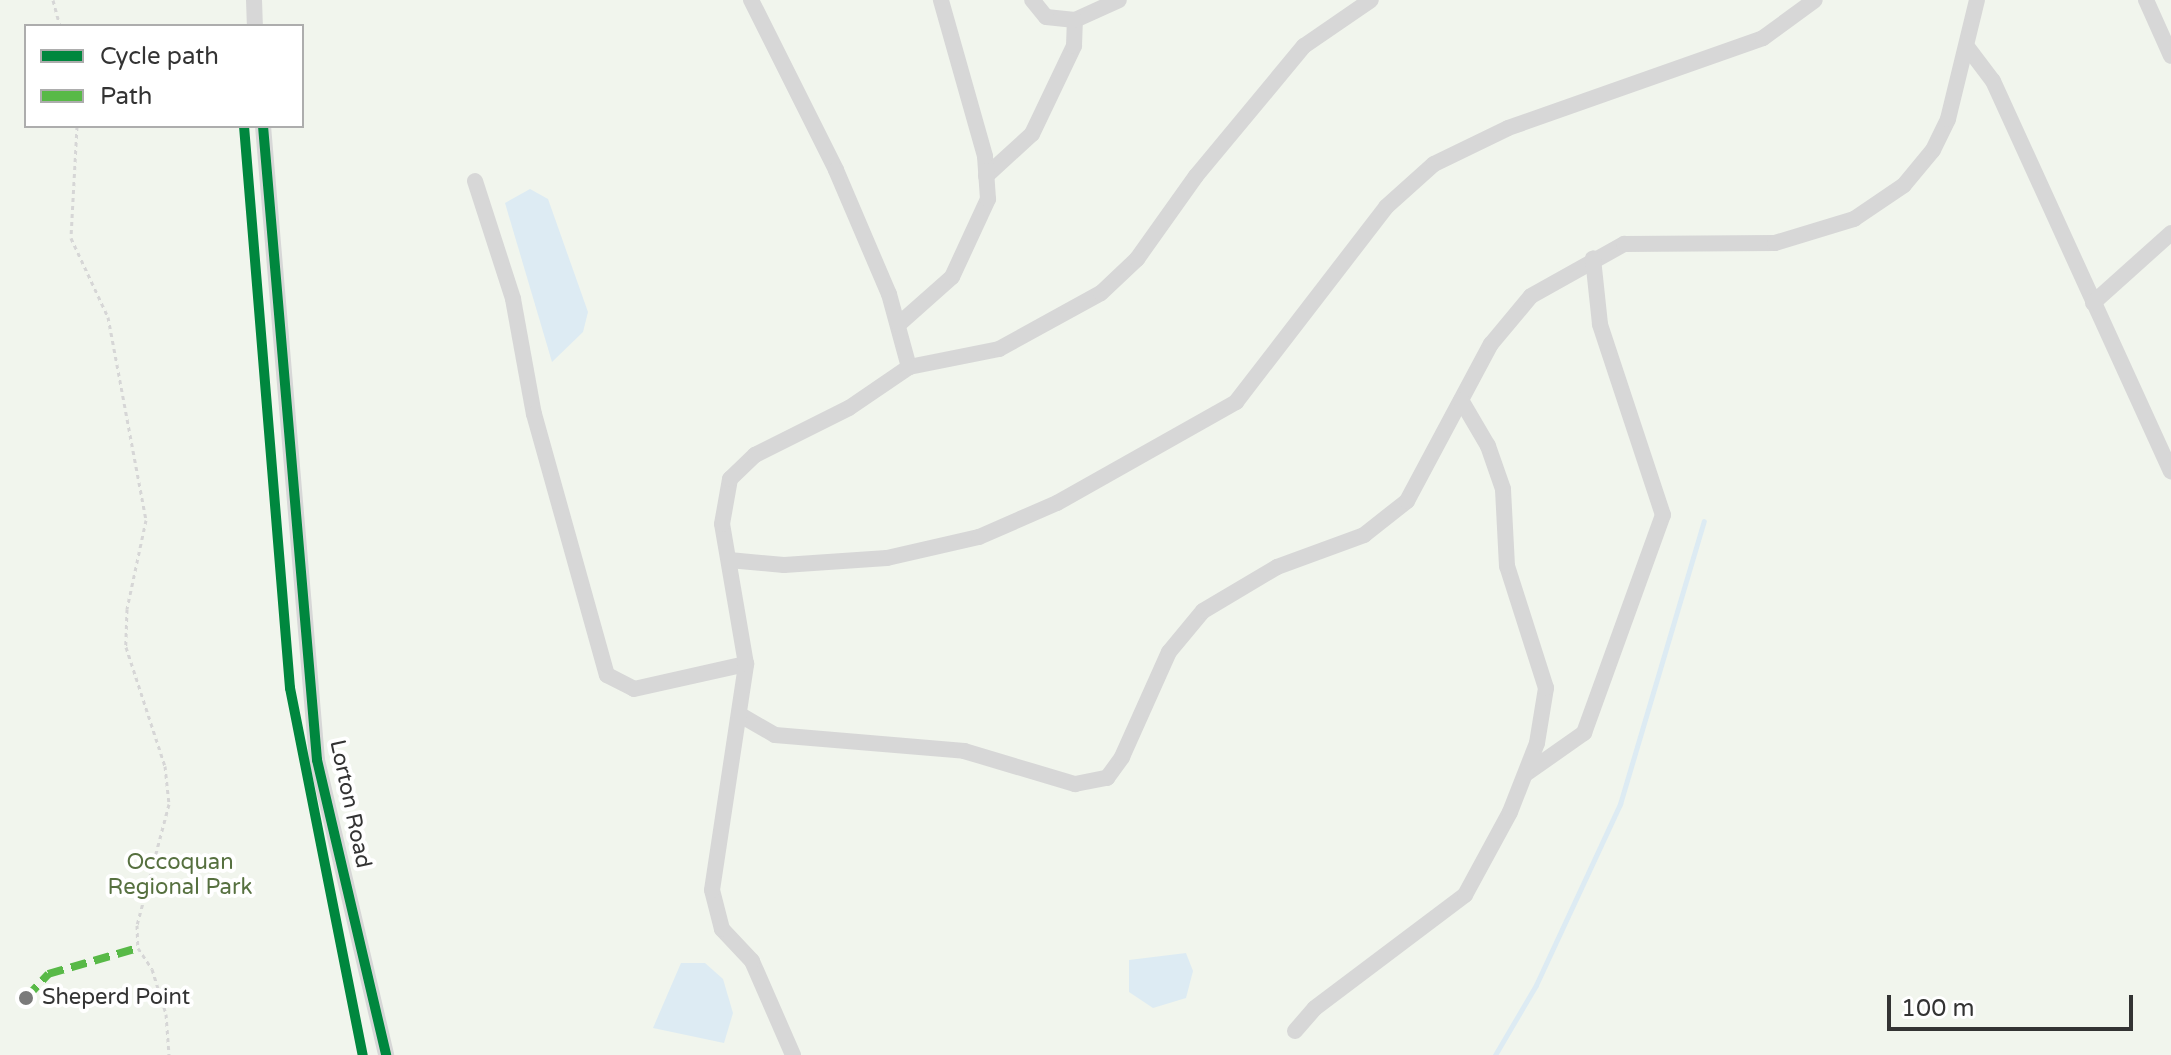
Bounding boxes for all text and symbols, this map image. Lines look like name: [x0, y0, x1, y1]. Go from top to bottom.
legend: [24, 24, 304, 128]
text: Cycle path: [100, 42, 219, 71]
text: Path: [100, 82, 153, 111]
street label: Lorton Road: [324, 737, 376, 871]
park label: Occoquan Regional Park: [108, 849, 252, 900]
scale bar: [1891, 979, 2137, 1029]
place label: Sheperd Point: [42, 985, 190, 1011]
marker: Sheperd Point: [17, 989, 35, 1007]
text: 100 m: [1901, 994, 1975, 1023]

